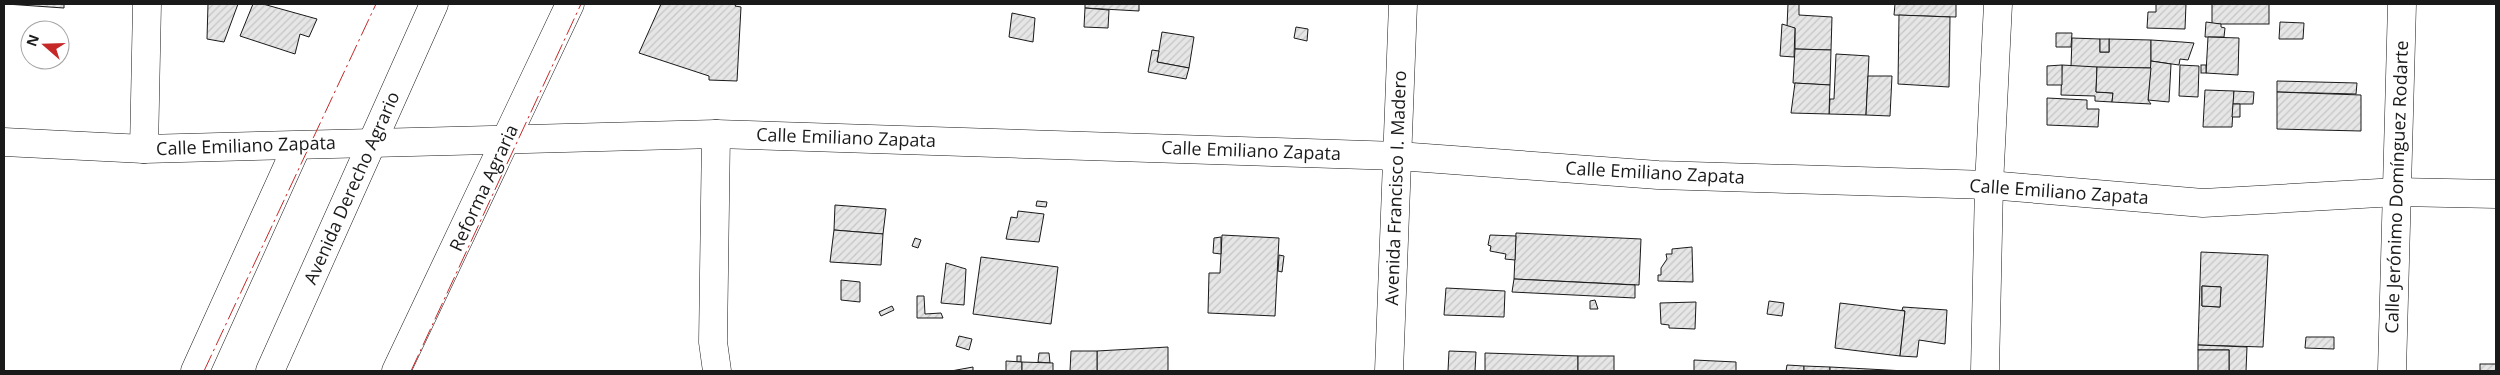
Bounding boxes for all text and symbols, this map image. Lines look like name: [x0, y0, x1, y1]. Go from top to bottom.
north arrow: [20, 20, 70, 70]
text: N: [21, 32, 43, 49]
street label: Calle Jerónimo Domínguez Rodarte: [2379, 40, 2413, 334]
street label: Avenida Francisco I. Madero: [1379, 70, 1411, 306]
street label: Avenida Derecho Agrario: [298, 87, 405, 288]
street label: Reforma Agraria: [443, 120, 523, 255]
street label: Calle Emiliano Zapata: [756, 122, 936, 152]
street label: Calle Emiliano Zapata: [156, 130, 336, 160]
street label: Calle Emiliano Zapata: [1161, 135, 1341, 165]
street label: Calle Emiliano Zapata: [1565, 155, 1745, 189]
street label: Calle Emiliano Zapata: [1969, 173, 2150, 209]

